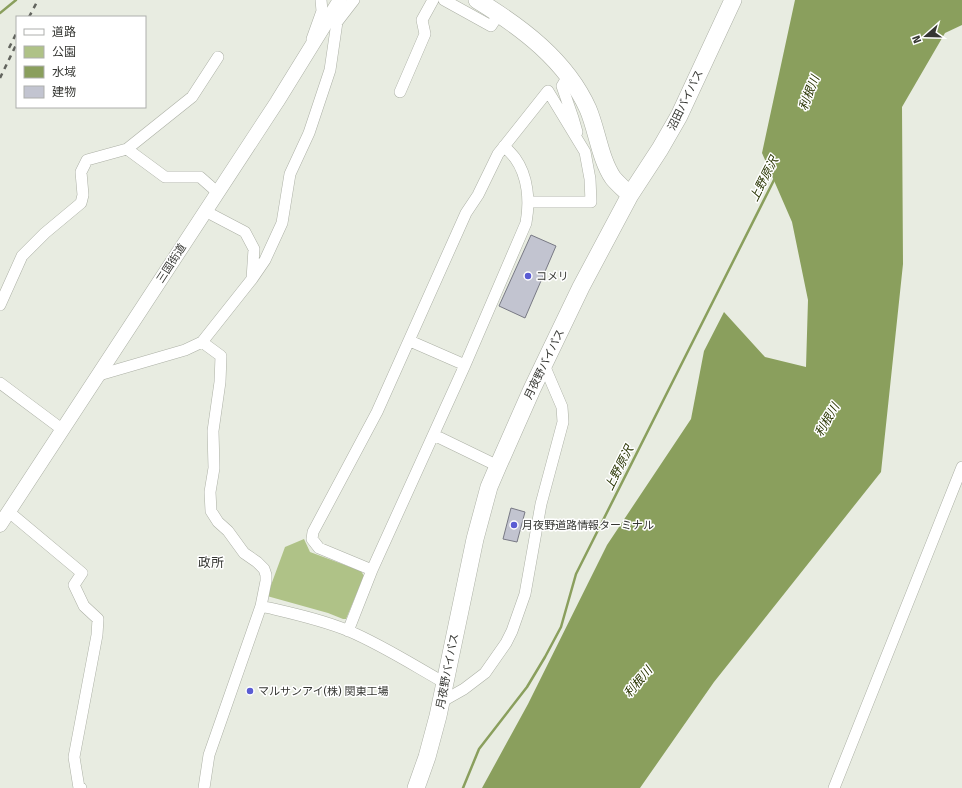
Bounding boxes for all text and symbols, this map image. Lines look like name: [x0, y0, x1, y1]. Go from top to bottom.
legend: [16, 16, 146, 108]
north arrow: [906, 16, 946, 56]
text: 道路: [52, 25, 76, 39]
text: N: [910, 34, 924, 45]
text: 公園: [52, 45, 76, 59]
text: 水域: [52, 65, 76, 79]
street label: 沼田バイパス: [665, 68, 706, 133]
water label: 利根川: [796, 72, 823, 112]
text: 建物: [52, 85, 76, 99]
water label: 上野原沢: [747, 153, 782, 204]
street label: 三国街道: [154, 241, 189, 285]
place label: コメリ: [536, 270, 569, 283]
marker: コメリ: [523, 271, 533, 281]
street label: 月夜野バイパス: [522, 327, 567, 402]
water label: 利根川: [812, 399, 843, 439]
water label: 上野原沢: [602, 442, 637, 493]
place label: 月夜野道路情報ターミナル: [522, 519, 654, 532]
marker: 月夜野道路情報ターミナル: [509, 520, 519, 530]
district label: 政所: [198, 555, 224, 570]
street label: 月夜野バイパス: [434, 632, 461, 710]
water label: 利根川: [621, 662, 656, 700]
place label: マルサンアイ(株) 関東工場: [258, 685, 389, 698]
marker: マルサンアイ(株) 関東工場: [245, 686, 255, 696]

